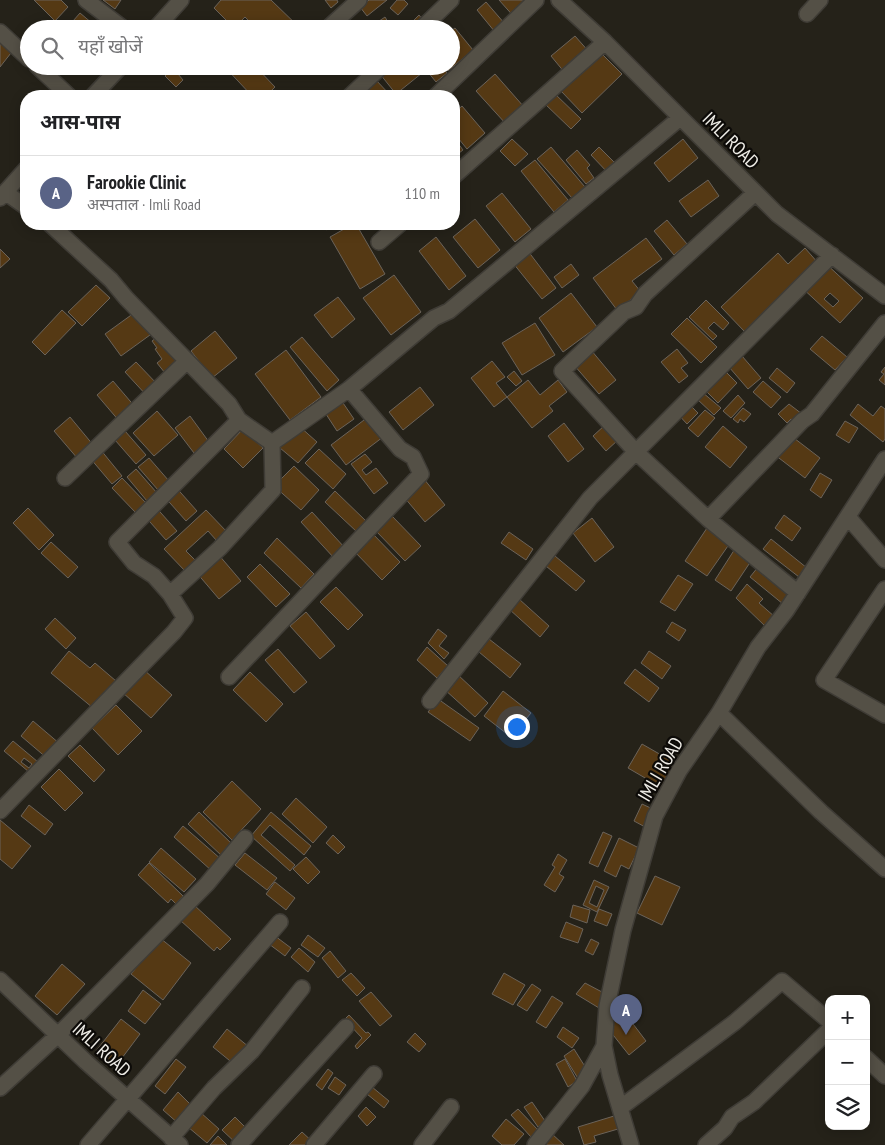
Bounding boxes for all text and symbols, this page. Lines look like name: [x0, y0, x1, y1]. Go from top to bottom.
search box: [20, 20, 460, 75]
icon: search: [38, 34, 66, 62]
text: यहाँ खोजें: [78, 34, 143, 58]
street label: IMLI ROAD: [698, 107, 764, 173]
text: आस-पास: [40, 108, 120, 135]
text: Farookie Clinic: [87, 170, 186, 194]
text: A: [52, 183, 60, 203]
text: 110 m: [405, 183, 440, 203]
text: अस्पताल · Imli Road: [87, 194, 201, 214]
your location: [504, 714, 530, 740]
street label: IMLI ROAD: [632, 732, 688, 806]
pin: A: [610, 994, 642, 1035]
map controls: [825, 995, 870, 1130]
button: +: [825, 995, 870, 1040]
street label: IMLI ROAD: [68, 1017, 136, 1082]
button: −: [825, 1040, 870, 1085]
button: layers: [825, 1085, 870, 1130]

